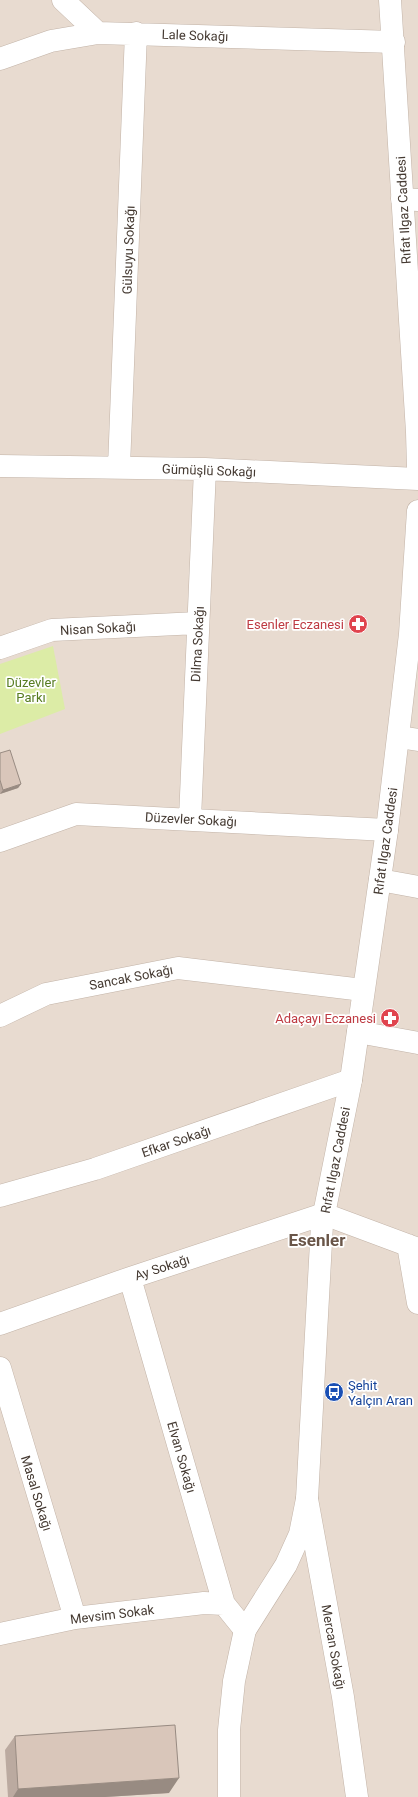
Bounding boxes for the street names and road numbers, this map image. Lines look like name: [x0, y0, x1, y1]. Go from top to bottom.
street label: Lale Sokağı: [161, 27, 229, 44]
street label: Rıfat Ilgaz Caddesi: [393, 156, 414, 264]
street label: Gülsuyu Sokağı: [119, 205, 138, 295]
street label: Gümüşlü Sokağı: [162, 461, 256, 480]
street label: Dilma Sokağı: [188, 606, 207, 682]
street label: Nisan Sokağı: [60, 619, 136, 638]
street label: Rıfat Ilgaz Caddesi: [371, 787, 400, 896]
street label: Düzevler Sokağı: [145, 810, 237, 829]
street label: Sancak Sokağı: [88, 962, 174, 993]
street label: Rıfat Ilgaz Caddesi: [318, 1106, 353, 1215]
street label: Efkar Sokağı: [139, 1123, 213, 1160]
street label: Ay Sokağı: [133, 1252, 192, 1283]
street label: Elvan Sokağı: [164, 1420, 199, 1495]
street label: Masal Sokağı: [18, 1454, 55, 1533]
street label: Mevsim Sokak: [69, 1602, 155, 1627]
street label: Mercan Sokağı: [319, 1603, 348, 1691]

